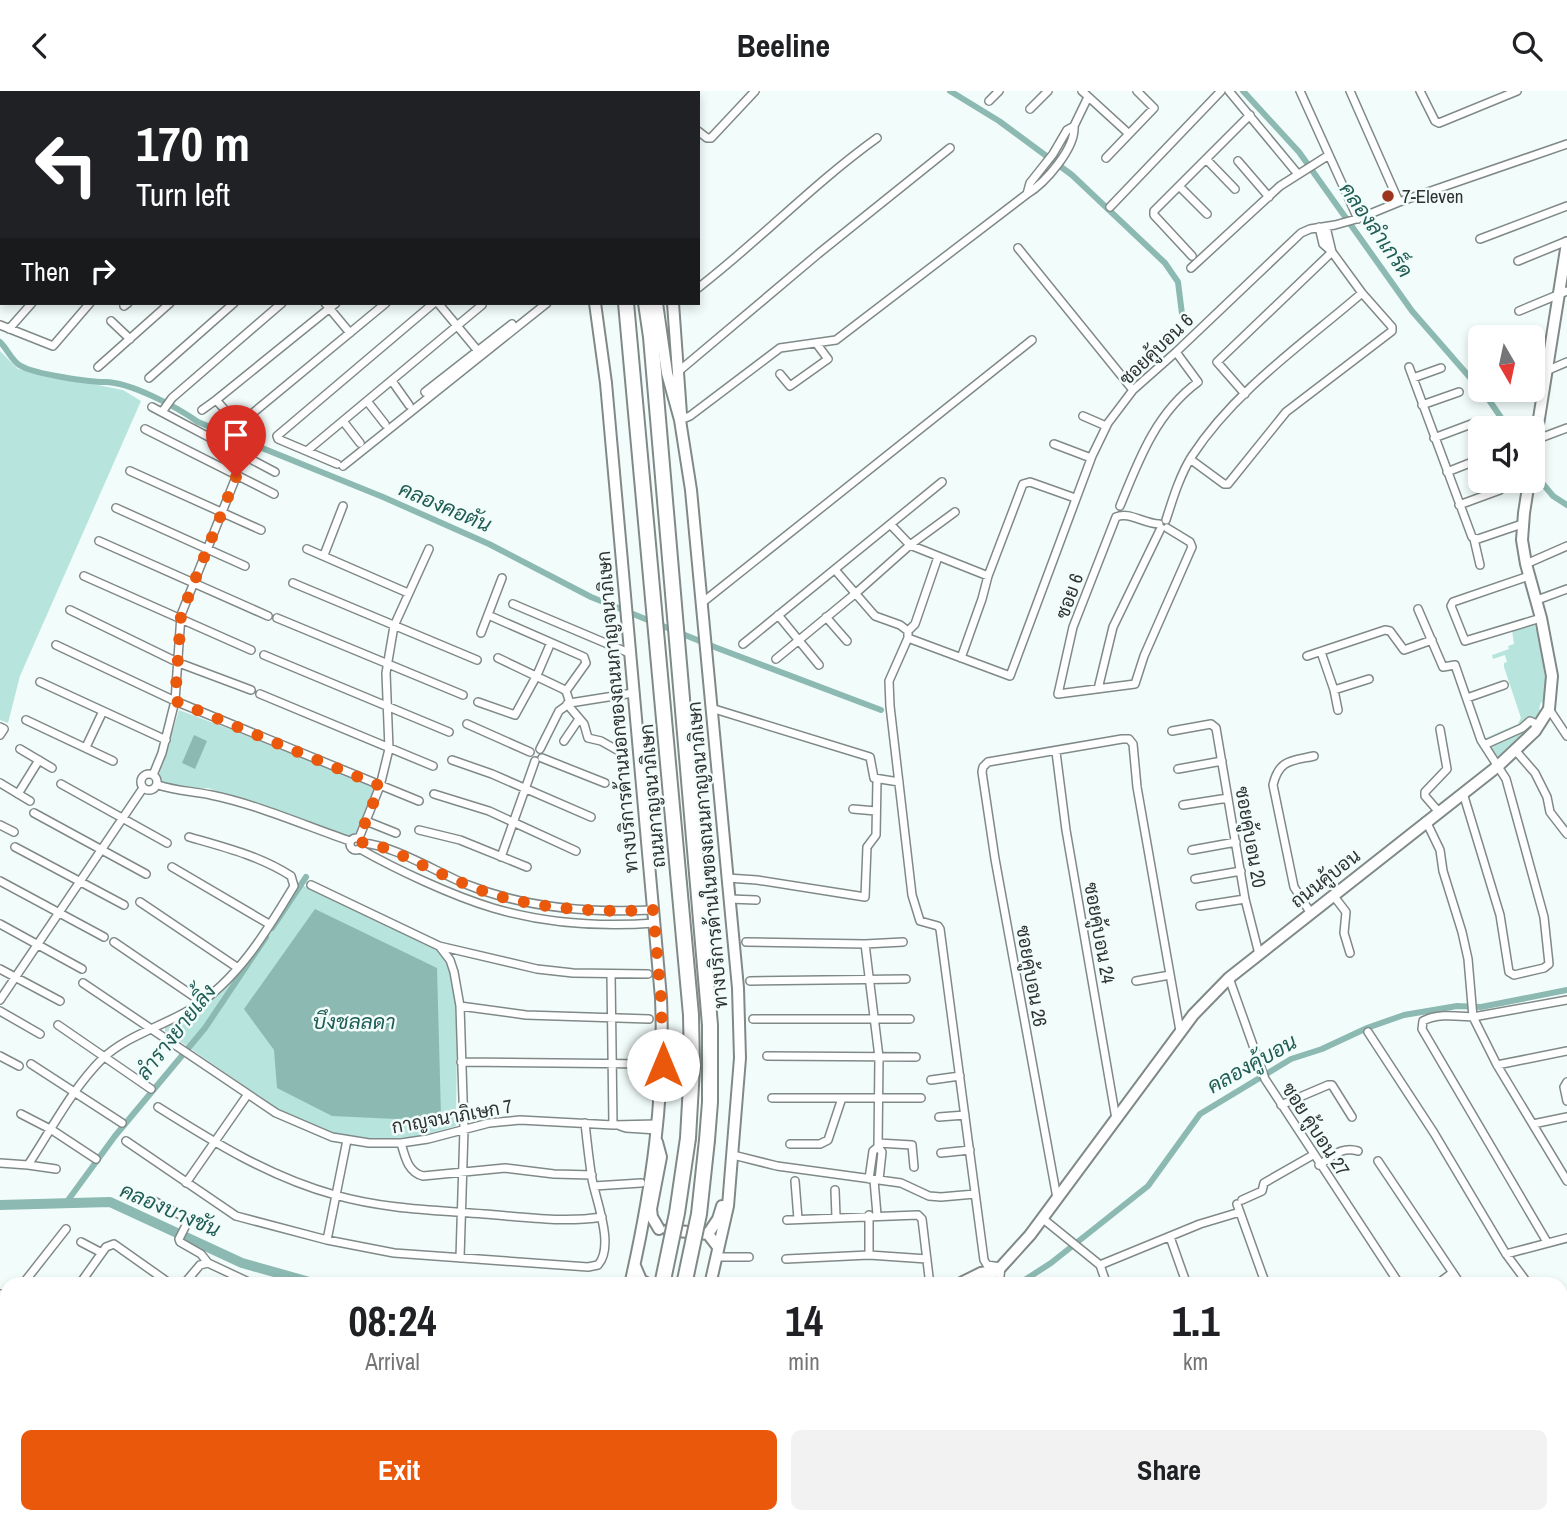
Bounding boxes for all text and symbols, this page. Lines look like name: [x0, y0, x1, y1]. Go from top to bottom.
text: Beeline: [737, 24, 830, 67]
icon: back: [21, 27, 59, 65]
icon: search: [1508, 27, 1546, 65]
text: 170 m: [136, 110, 250, 176]
icon: left: [21, 119, 112, 210]
text: Turn left: [136, 173, 230, 216]
water label: คลองลำเกร็ด: [1333, 176, 1420, 283]
place label: 7-Eleven: [1402, 183, 1463, 209]
marker: 7-Eleven: [1380, 188, 1396, 204]
icon: right: [84, 252, 122, 290]
text: Then: [21, 254, 70, 289]
street label: ซอยคู้บอน 6: [1113, 307, 1199, 392]
north arrow: [1468, 325, 1545, 403]
map controls: [1468, 325, 1545, 493]
pin: [206, 405, 266, 477]
icon: arrive: [217, 416, 255, 454]
button: sound: [1468, 416, 1545, 493]
water label: คลองคอตัน: [395, 474, 496, 539]
street label: ทางบริการด้านนอกของถนนกาญจนาภิเษก: [590, 550, 644, 874]
street label: ซอย 6: [1049, 570, 1089, 622]
street label: ทางบริการด้านในของถนนกาญจนาภิเษก: [681, 700, 733, 1010]
street label: ถนนกาญจนาภิเษก: [633, 723, 671, 869]
street label: ซอยคู้บอน 20: [1228, 784, 1273, 890]
street label: ถนนคู้บอน: [1285, 842, 1366, 914]
street label: ซอยคู้บอน 24: [1077, 880, 1122, 986]
street label: ซอยคู้บอน 26: [1009, 923, 1054, 1029]
water label: ลำรางยายเลิ้ง: [126, 975, 222, 1086]
water label: บึงชลลดา: [313, 1007, 395, 1036]
water label: คลองคู้บอน: [1202, 1027, 1303, 1101]
position arrow: [626, 1028, 700, 1102]
street label: ซอย คู้บอน 27: [1275, 1077, 1356, 1182]
street label: กาญจนาภิเษก 7: [390, 1093, 515, 1139]
water label: คลองบางชัน: [116, 1175, 225, 1244]
text: 08:24: [348, 1293, 437, 1349]
text: 14: [785, 1293, 823, 1349]
text: 1.1: [1172, 1293, 1220, 1349]
text: Arrival: [365, 1346, 420, 1377]
text: min: [788, 1346, 820, 1377]
text: km: [1183, 1346, 1208, 1377]
button: Exit: [21, 1430, 777, 1510]
button: Share: [791, 1430, 1547, 1510]

